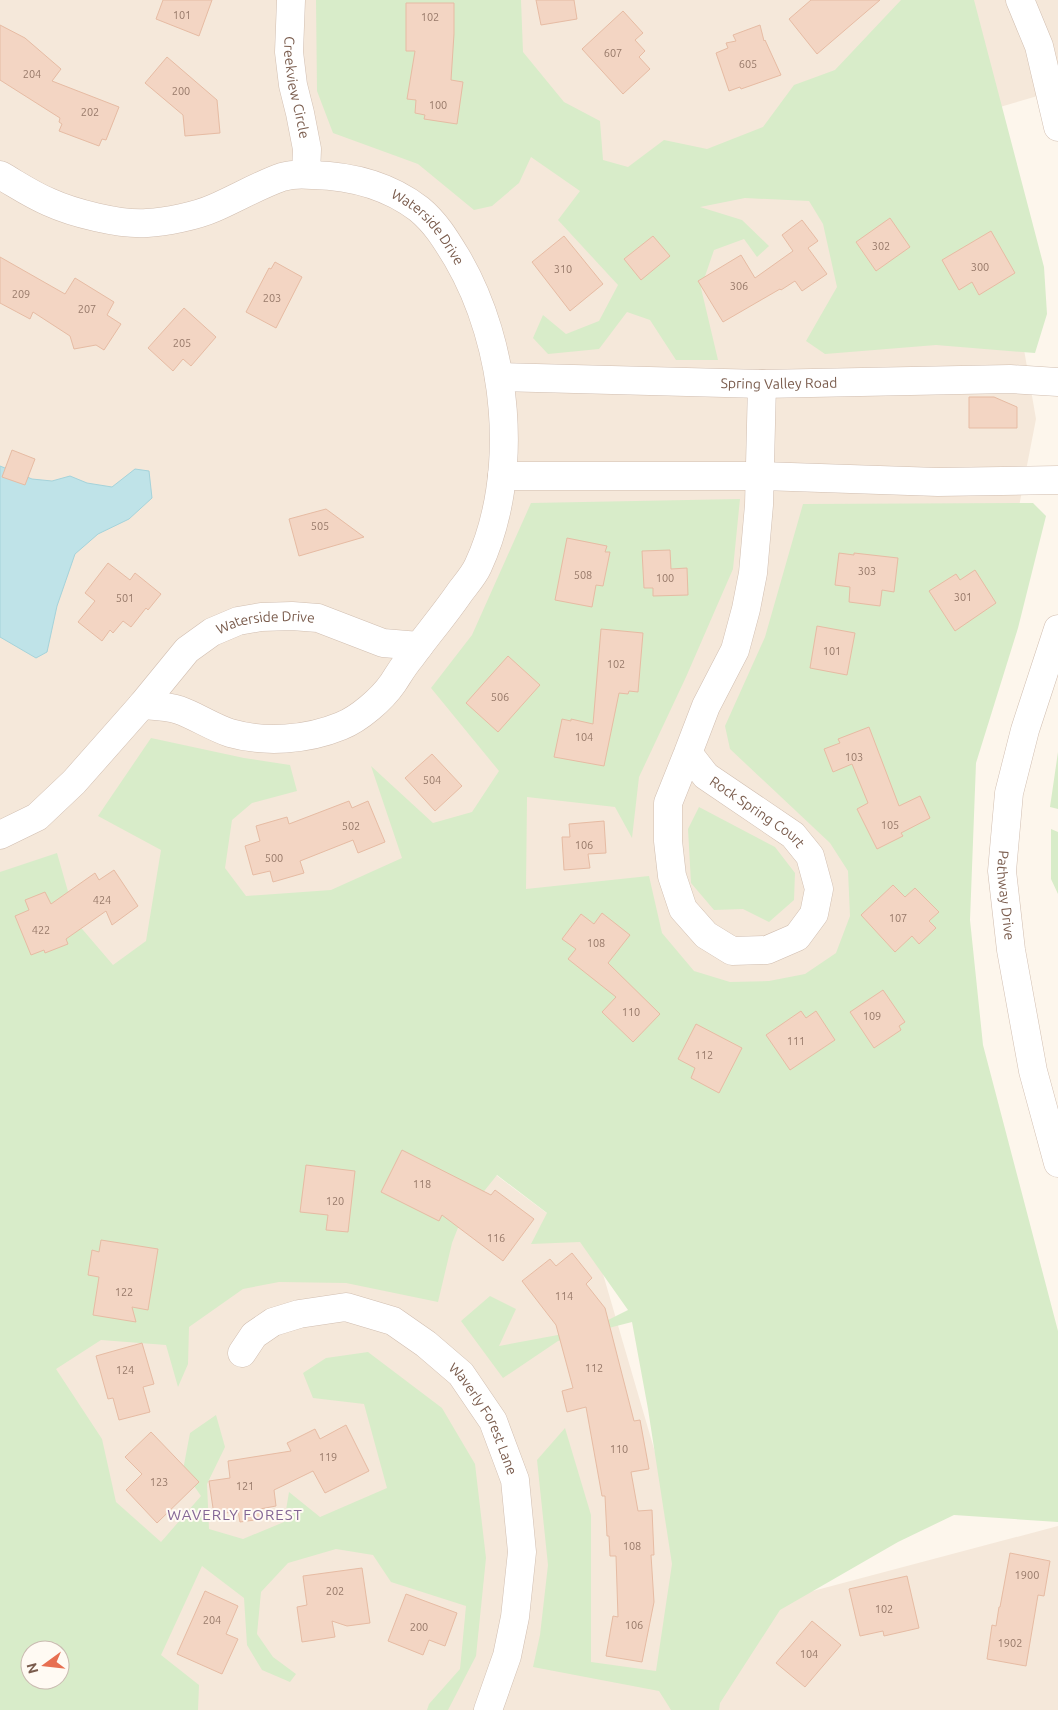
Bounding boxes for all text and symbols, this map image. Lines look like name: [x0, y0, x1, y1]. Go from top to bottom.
house number: 101: [173, 9, 191, 21]
house number: 102: [421, 11, 439, 23]
street label: Creekview Circle: [281, 36, 313, 140]
house number: 607: [604, 47, 622, 59]
house number: 605: [739, 58, 757, 70]
house number: 204: [23, 68, 41, 80]
house number: 200: [172, 85, 190, 97]
house number: 100: [429, 99, 447, 111]
house number: 202: [81, 106, 99, 118]
street label: Waterside Drive: [389, 186, 467, 268]
house number: 302: [872, 240, 890, 252]
house number: 300: [971, 261, 989, 273]
house number: 310: [554, 263, 572, 275]
house number: 306: [730, 280, 748, 292]
house number: 209: [12, 288, 30, 300]
house number: 203: [263, 292, 281, 304]
house number: 207: [78, 303, 96, 315]
house number: 205: [173, 337, 191, 349]
street label: Spring Valley Road: [720, 374, 837, 392]
house number: 505: [311, 520, 329, 532]
house number: 303: [858, 565, 876, 577]
house number: 508: [574, 569, 592, 581]
house number: 100: [656, 572, 674, 584]
house number: 301: [954, 591, 972, 603]
house number: 501: [116, 592, 134, 604]
street label: Waterside Drive: [214, 608, 315, 637]
house number: 101: [823, 645, 841, 657]
house number: 102: [607, 658, 625, 670]
house number: 506: [491, 691, 509, 703]
house number: 104: [575, 731, 593, 743]
house number: 103: [845, 751, 863, 763]
street label: Rock Spring Court: [707, 773, 808, 851]
house number: 504: [423, 774, 441, 786]
house number: 105: [881, 819, 899, 831]
house number: 502: [342, 820, 360, 832]
house number: 106: [575, 839, 593, 851]
street label: Pathway Drive: [994, 850, 1018, 941]
house number: 500: [265, 852, 283, 864]
house number: 424: [93, 894, 111, 906]
house number: 107: [889, 912, 907, 924]
house number: 422: [32, 924, 50, 936]
house number: 108: [587, 937, 605, 949]
house number: 110: [622, 1006, 640, 1018]
house number: 109: [863, 1010, 881, 1022]
house number: 111: [787, 1035, 805, 1047]
house number: 112: [695, 1049, 713, 1061]
house number: 118: [413, 1178, 431, 1190]
house number: 120: [326, 1195, 344, 1207]
house number: 116: [487, 1232, 505, 1244]
house number: 122: [115, 1286, 133, 1298]
house number: 114: [555, 1290, 573, 1302]
street label: Waverly Forest Lane: [446, 1359, 520, 1477]
house number: 112: [585, 1362, 603, 1374]
house number: 124: [116, 1364, 134, 1376]
house number: 110: [610, 1443, 628, 1455]
house number: 119: [319, 1451, 337, 1463]
house number: 123: [150, 1476, 168, 1488]
house number: 121: [236, 1480, 254, 1492]
district label: WAVERLY FOREST: [167, 1506, 303, 1523]
house number: 108: [623, 1540, 641, 1552]
house number: 1900: [1015, 1569, 1039, 1581]
house number: 202: [326, 1585, 344, 1597]
house number: 102: [875, 1603, 893, 1615]
house number: 204: [203, 1614, 221, 1626]
house number: 106: [625, 1619, 643, 1631]
house number: 200: [410, 1621, 428, 1633]
house number: 1902: [998, 1637, 1022, 1649]
north arrow: [20, 1640, 70, 1690]
house number: 104: [800, 1648, 818, 1660]
text: N: [23, 1661, 42, 1675]

